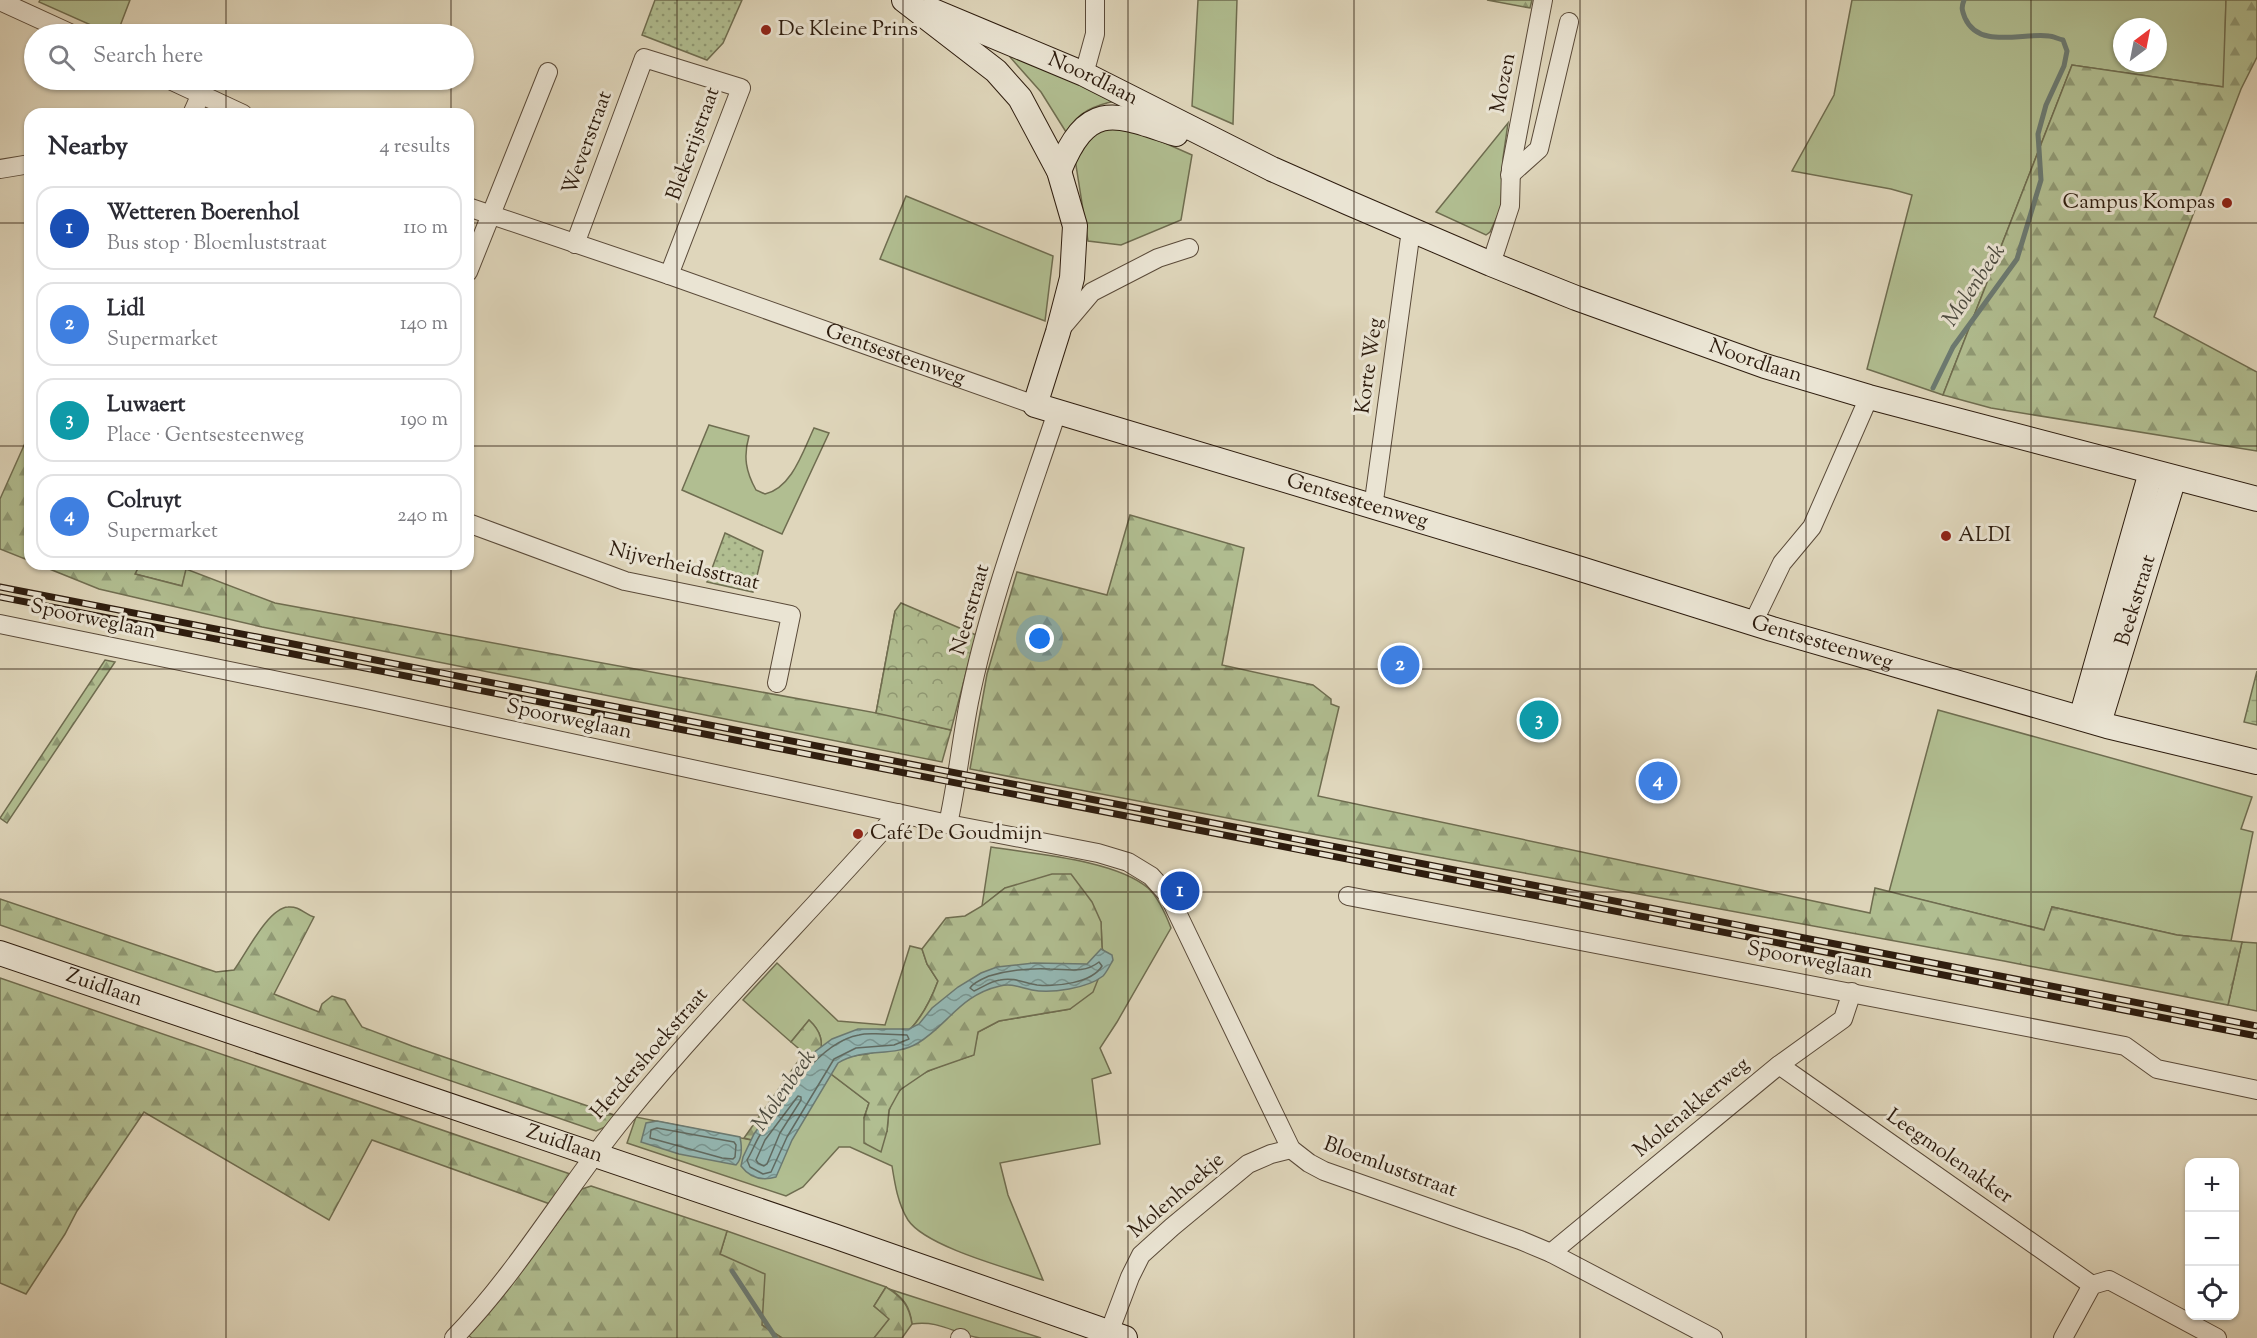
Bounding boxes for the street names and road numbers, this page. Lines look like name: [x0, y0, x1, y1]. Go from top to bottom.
street label: Noordlaan: [1043, 45, 1143, 114]
street label: Mozen: [1483, 50, 1525, 116]
street label: Blekerijstraat: [660, 83, 728, 205]
street label: Weverstraat: [555, 87, 621, 199]
street label: Korte Weg: [1348, 316, 1392, 416]
street label: Gentsesteenweg: [821, 317, 969, 394]
street label: Noordlaan: [1704, 332, 1806, 391]
street label: Gentsesteenweg: [1283, 466, 1431, 537]
street label: Nijverheidsstraat: [606, 535, 762, 599]
street label: Beekstraat: [2108, 551, 2165, 650]
street label: Neerstraat: [944, 561, 998, 659]
street label: Spoorweglaan: [27, 592, 159, 648]
street label: Gentsesteenweg: [1747, 608, 1896, 678]
street label: Spoorweglaan: [503, 692, 635, 748]
street label: Spoorweglaan: [1744, 934, 1876, 988]
street label: Zuidlaan: [62, 961, 147, 1015]
street label: Herdershoekstraat: [584, 981, 716, 1127]
street label: Molenakkerweg: [1628, 1050, 1756, 1166]
street label: Leegmolenakker: [1879, 1102, 2019, 1212]
street label: Zuidlaan: [522, 1118, 607, 1171]
street label: Bloemluststraat: [1319, 1130, 1461, 1206]
street label: Molenhoekje: [1123, 1146, 1231, 1246]

